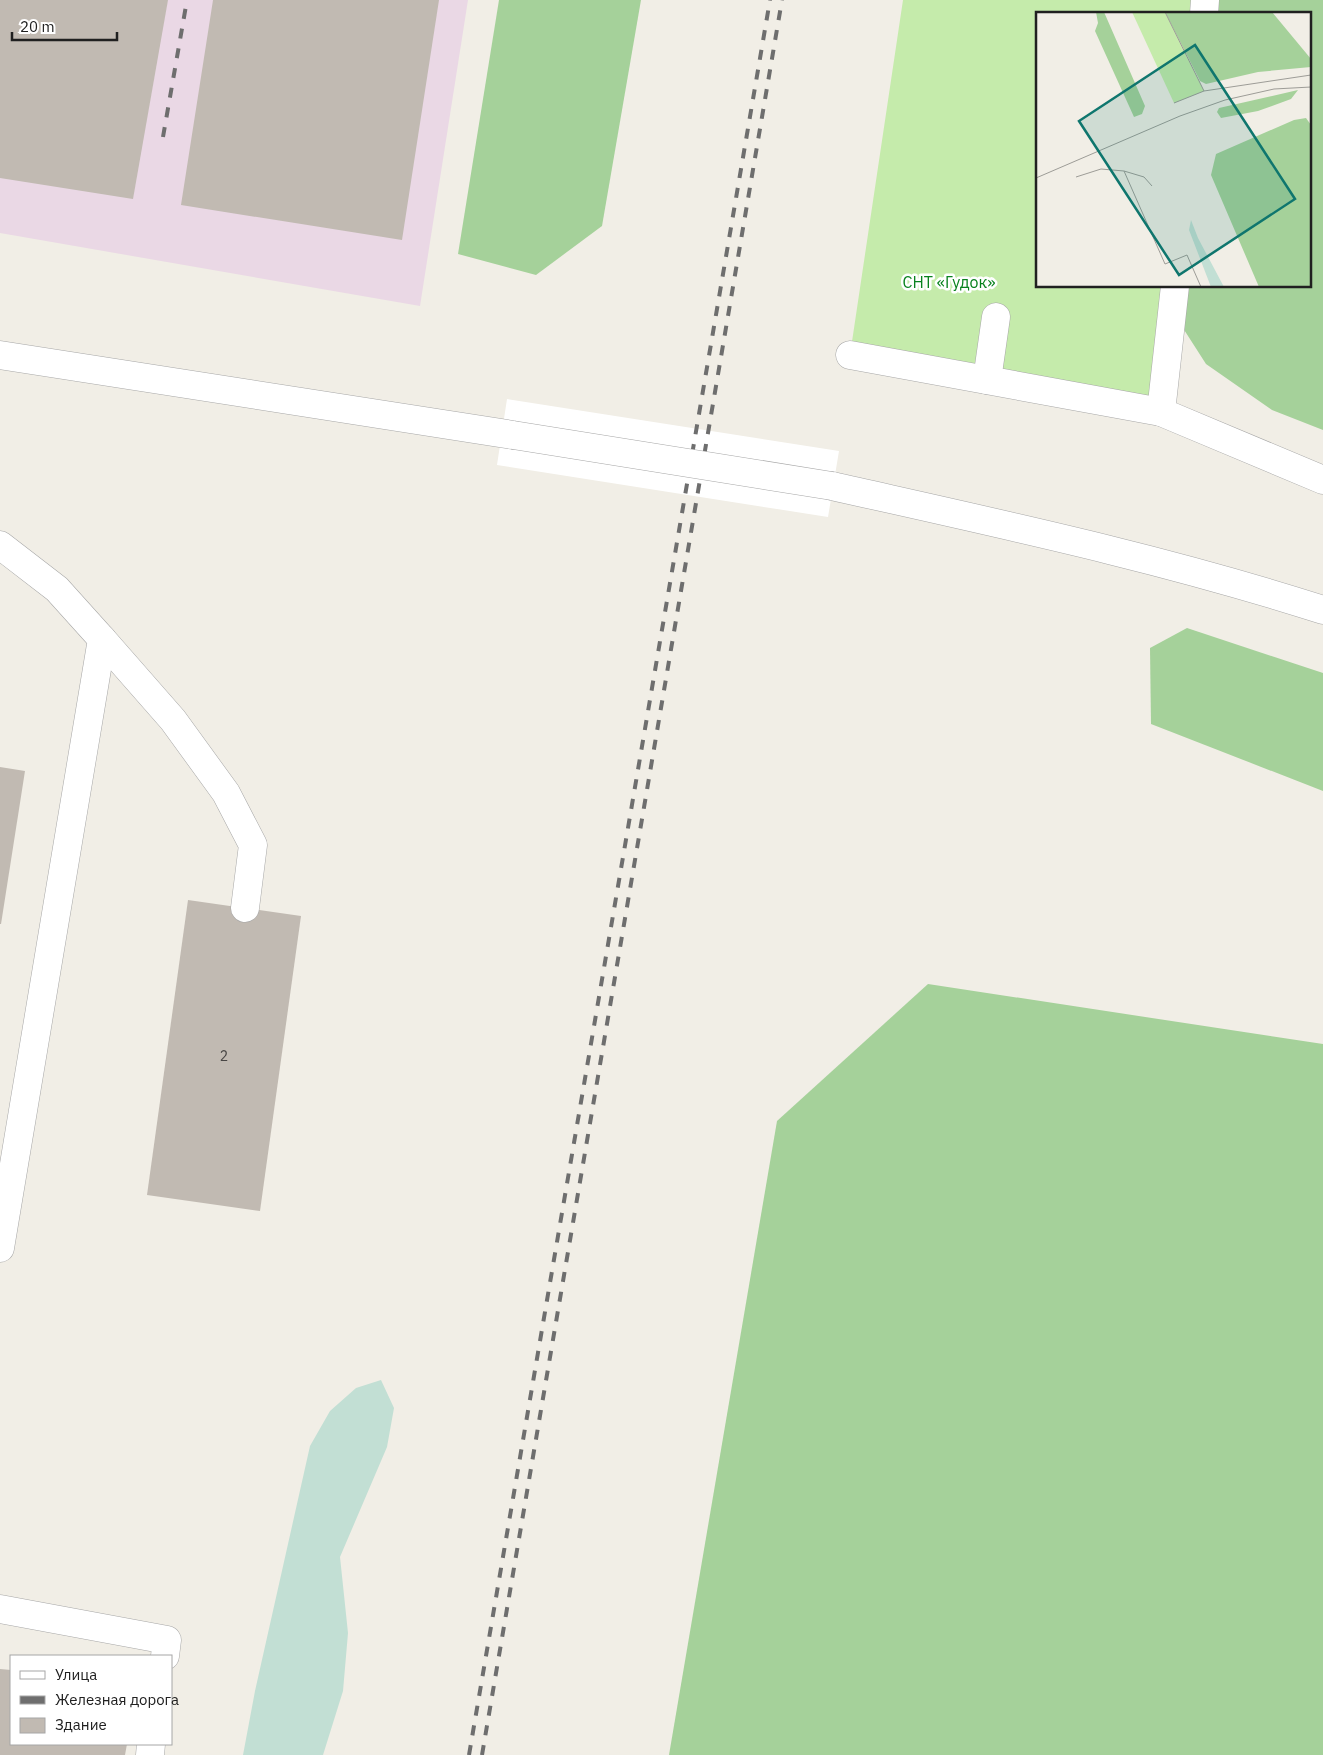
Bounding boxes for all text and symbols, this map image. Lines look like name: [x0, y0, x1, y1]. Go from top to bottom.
scale bar: [12, 10, 118, 42]
inset map: [1036, 12, 1310, 288]
text: 20 m: [20, 17, 55, 36]
park label: СНТ «Гудок»: [903, 272, 995, 292]
house number: 2: [220, 1047, 228, 1065]
legend: [10, 1655, 172, 1745]
text: Улица: [55, 1665, 97, 1684]
text: Железная дорога: [55, 1690, 179, 1709]
text: Здание: [55, 1715, 107, 1734]

